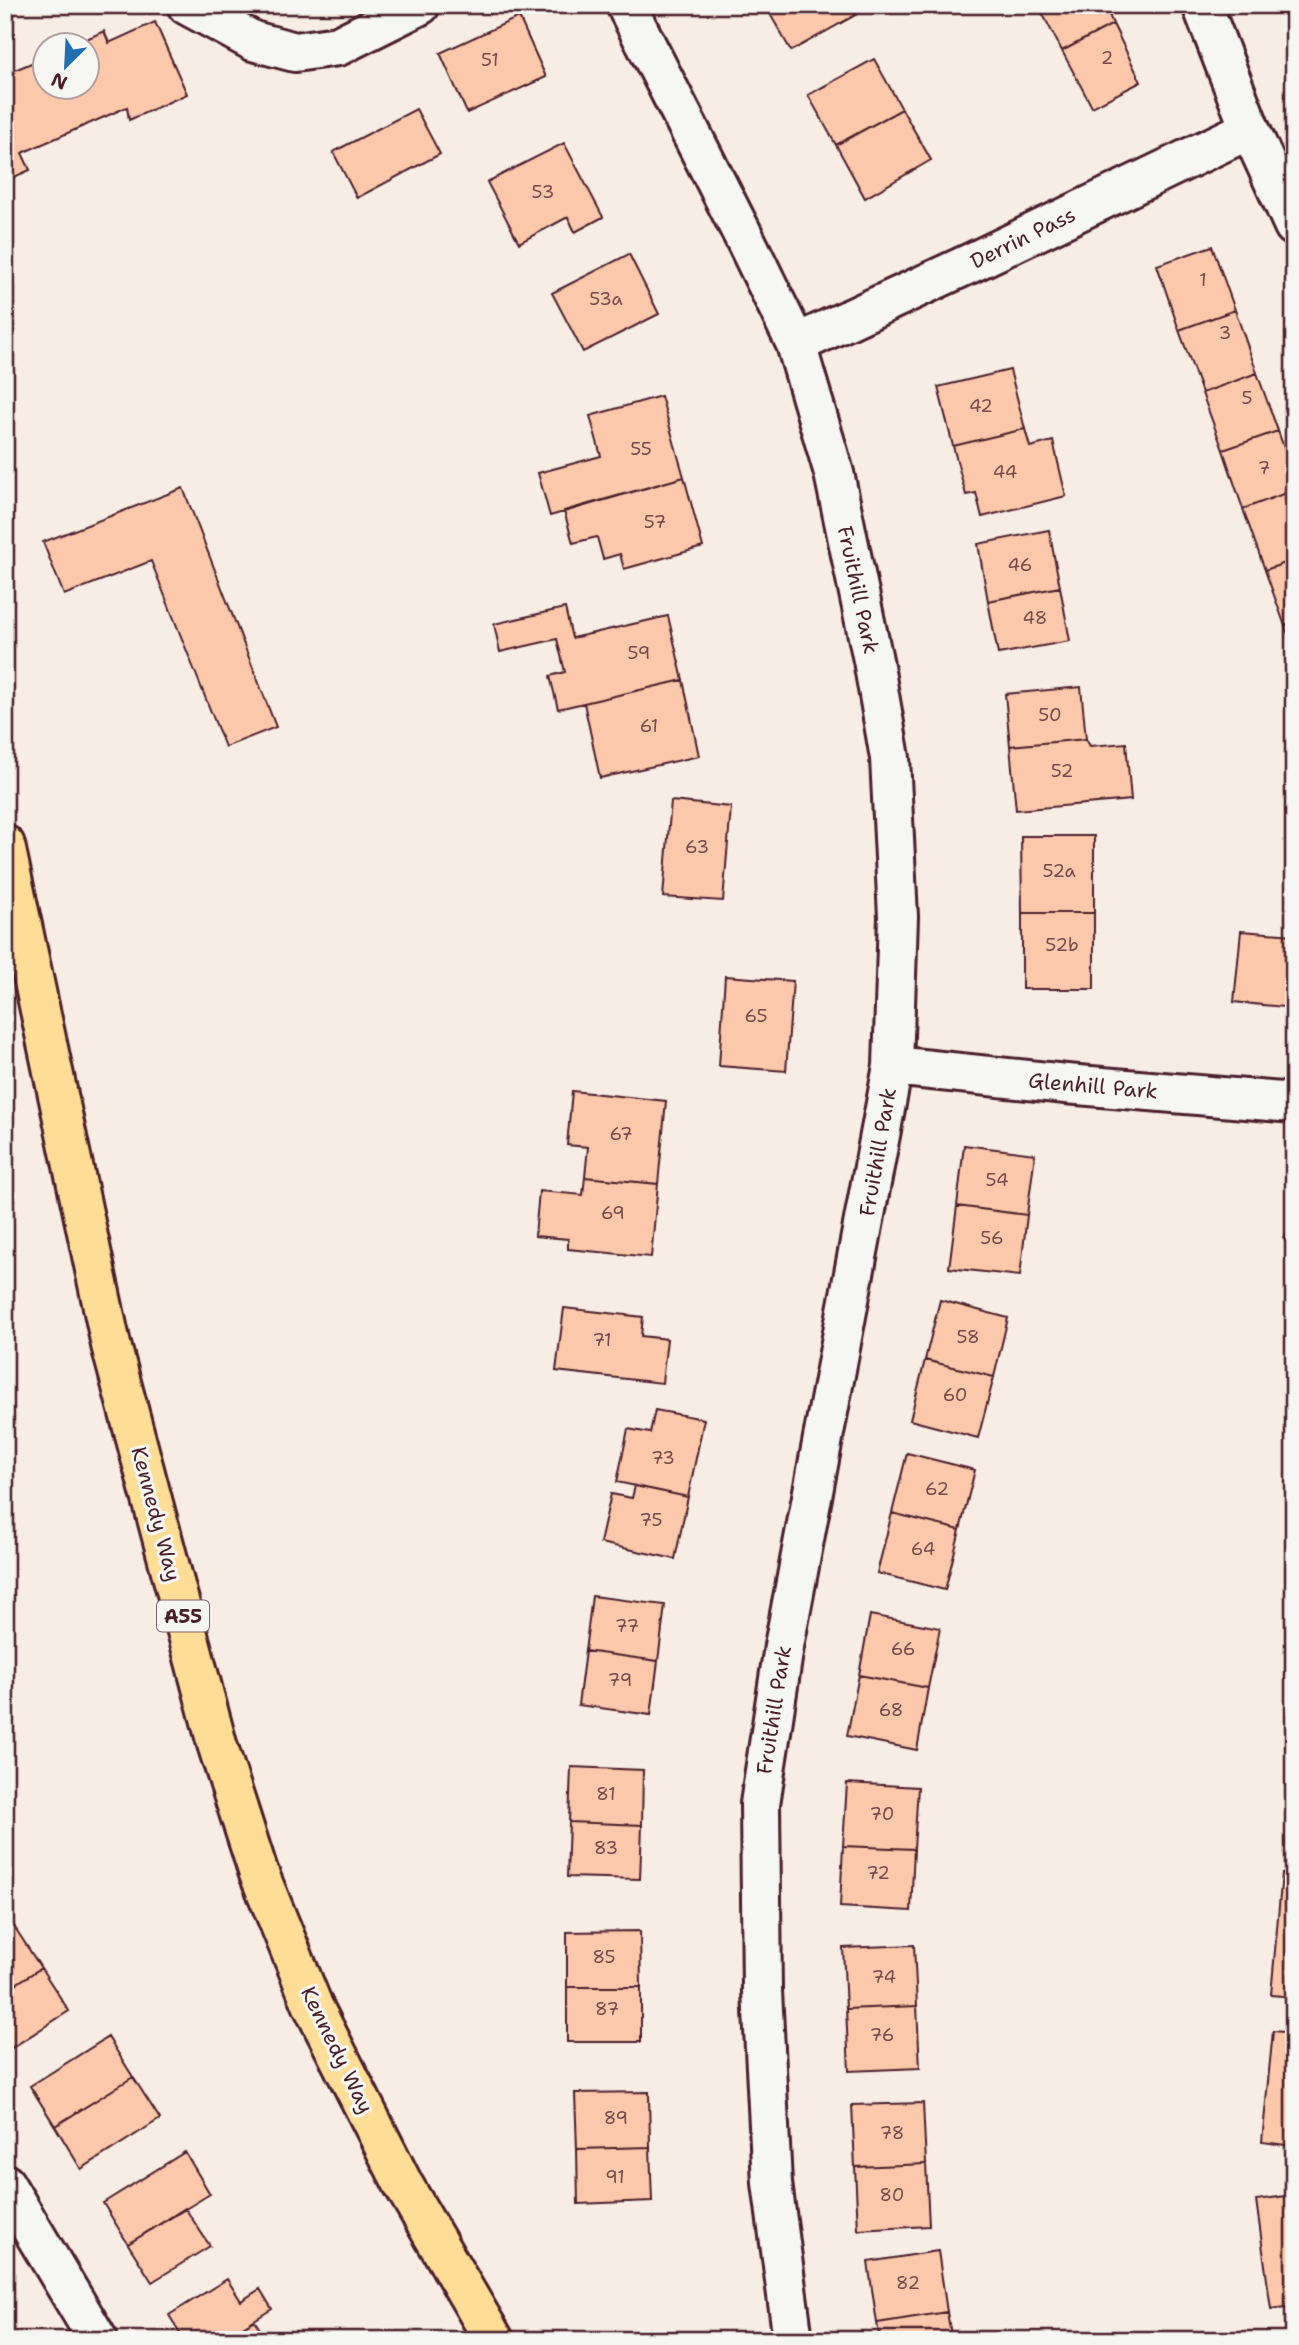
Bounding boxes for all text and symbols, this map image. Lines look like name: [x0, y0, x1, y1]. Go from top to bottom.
north arrow: [32, 32, 102, 102]
house number: 2: [1101, 46, 1113, 70]
house number: 51: [481, 48, 499, 72]
text: N: [47, 67, 71, 96]
house number: 53: [532, 180, 554, 204]
street label: Derrin Pass: [966, 200, 1080, 276]
house number: 1: [1199, 268, 1207, 292]
house number: 53a: [589, 287, 623, 311]
house number: 3: [1219, 321, 1231, 345]
house number: 5: [1241, 386, 1253, 410]
house number: 42: [969, 394, 993, 418]
house number: 55: [630, 437, 652, 461]
house number: 7: [1258, 456, 1270, 480]
house number: 44: [993, 460, 1017, 484]
house number: 57: [644, 510, 666, 534]
street label: Fruithill Park: [831, 523, 885, 657]
house number: 46: [1008, 553, 1032, 577]
house number: 48: [1023, 606, 1047, 630]
house number: 59: [628, 641, 650, 665]
house number: 50: [1038, 703, 1062, 727]
house number: 61: [640, 714, 658, 738]
house number: 52: [1051, 759, 1073, 783]
house number: 63: [685, 835, 709, 859]
house number: 52a: [1042, 859, 1076, 883]
house number: 52b: [1045, 933, 1079, 957]
house number: 65: [745, 1004, 767, 1028]
street label: Glenhill Park: [1027, 1066, 1159, 1106]
street label: Fruithill Park: [853, 1085, 903, 1219]
house number: 67: [609, 1122, 633, 1146]
house number: 54: [985, 1168, 1009, 1192]
house number: 69: [601, 1201, 625, 1225]
house number: 56: [980, 1226, 1004, 1250]
house number: 58: [956, 1325, 980, 1349]
house number: 71: [592, 1328, 612, 1352]
house number: 60: [943, 1383, 967, 1407]
street label: Kennedy Way: [125, 1444, 187, 1584]
house number: 73: [651, 1446, 675, 1470]
house number: 62: [925, 1477, 949, 1501]
house number: 75: [640, 1508, 662, 1532]
house number: 64: [911, 1537, 935, 1561]
road number: A55: [157, 1600, 209, 1632]
house number: 77: [615, 1614, 639, 1638]
house number: 66: [891, 1637, 915, 1661]
street label: Fruithill Park: [750, 1644, 798, 1776]
house number: 79: [608, 1668, 632, 1692]
house number: 68: [879, 1698, 903, 1722]
house number: 81: [596, 1782, 616, 1806]
house number: 70: [870, 1802, 894, 1826]
house number: 83: [594, 1836, 618, 1860]
house number: 72: [866, 1861, 890, 1885]
house number: 85: [592, 1945, 616, 1969]
house number: 74: [872, 1965, 896, 1989]
street label: Kennedy Way: [294, 1982, 380, 2118]
house number: 87: [595, 1997, 619, 2021]
house number: 76: [870, 2023, 894, 2047]
house number: 89: [604, 2106, 628, 2130]
house number: 78: [880, 2121, 904, 2145]
house number: 91: [605, 2165, 625, 2189]
house number: 80: [880, 2183, 904, 2207]
house number: 82: [896, 2271, 920, 2295]

